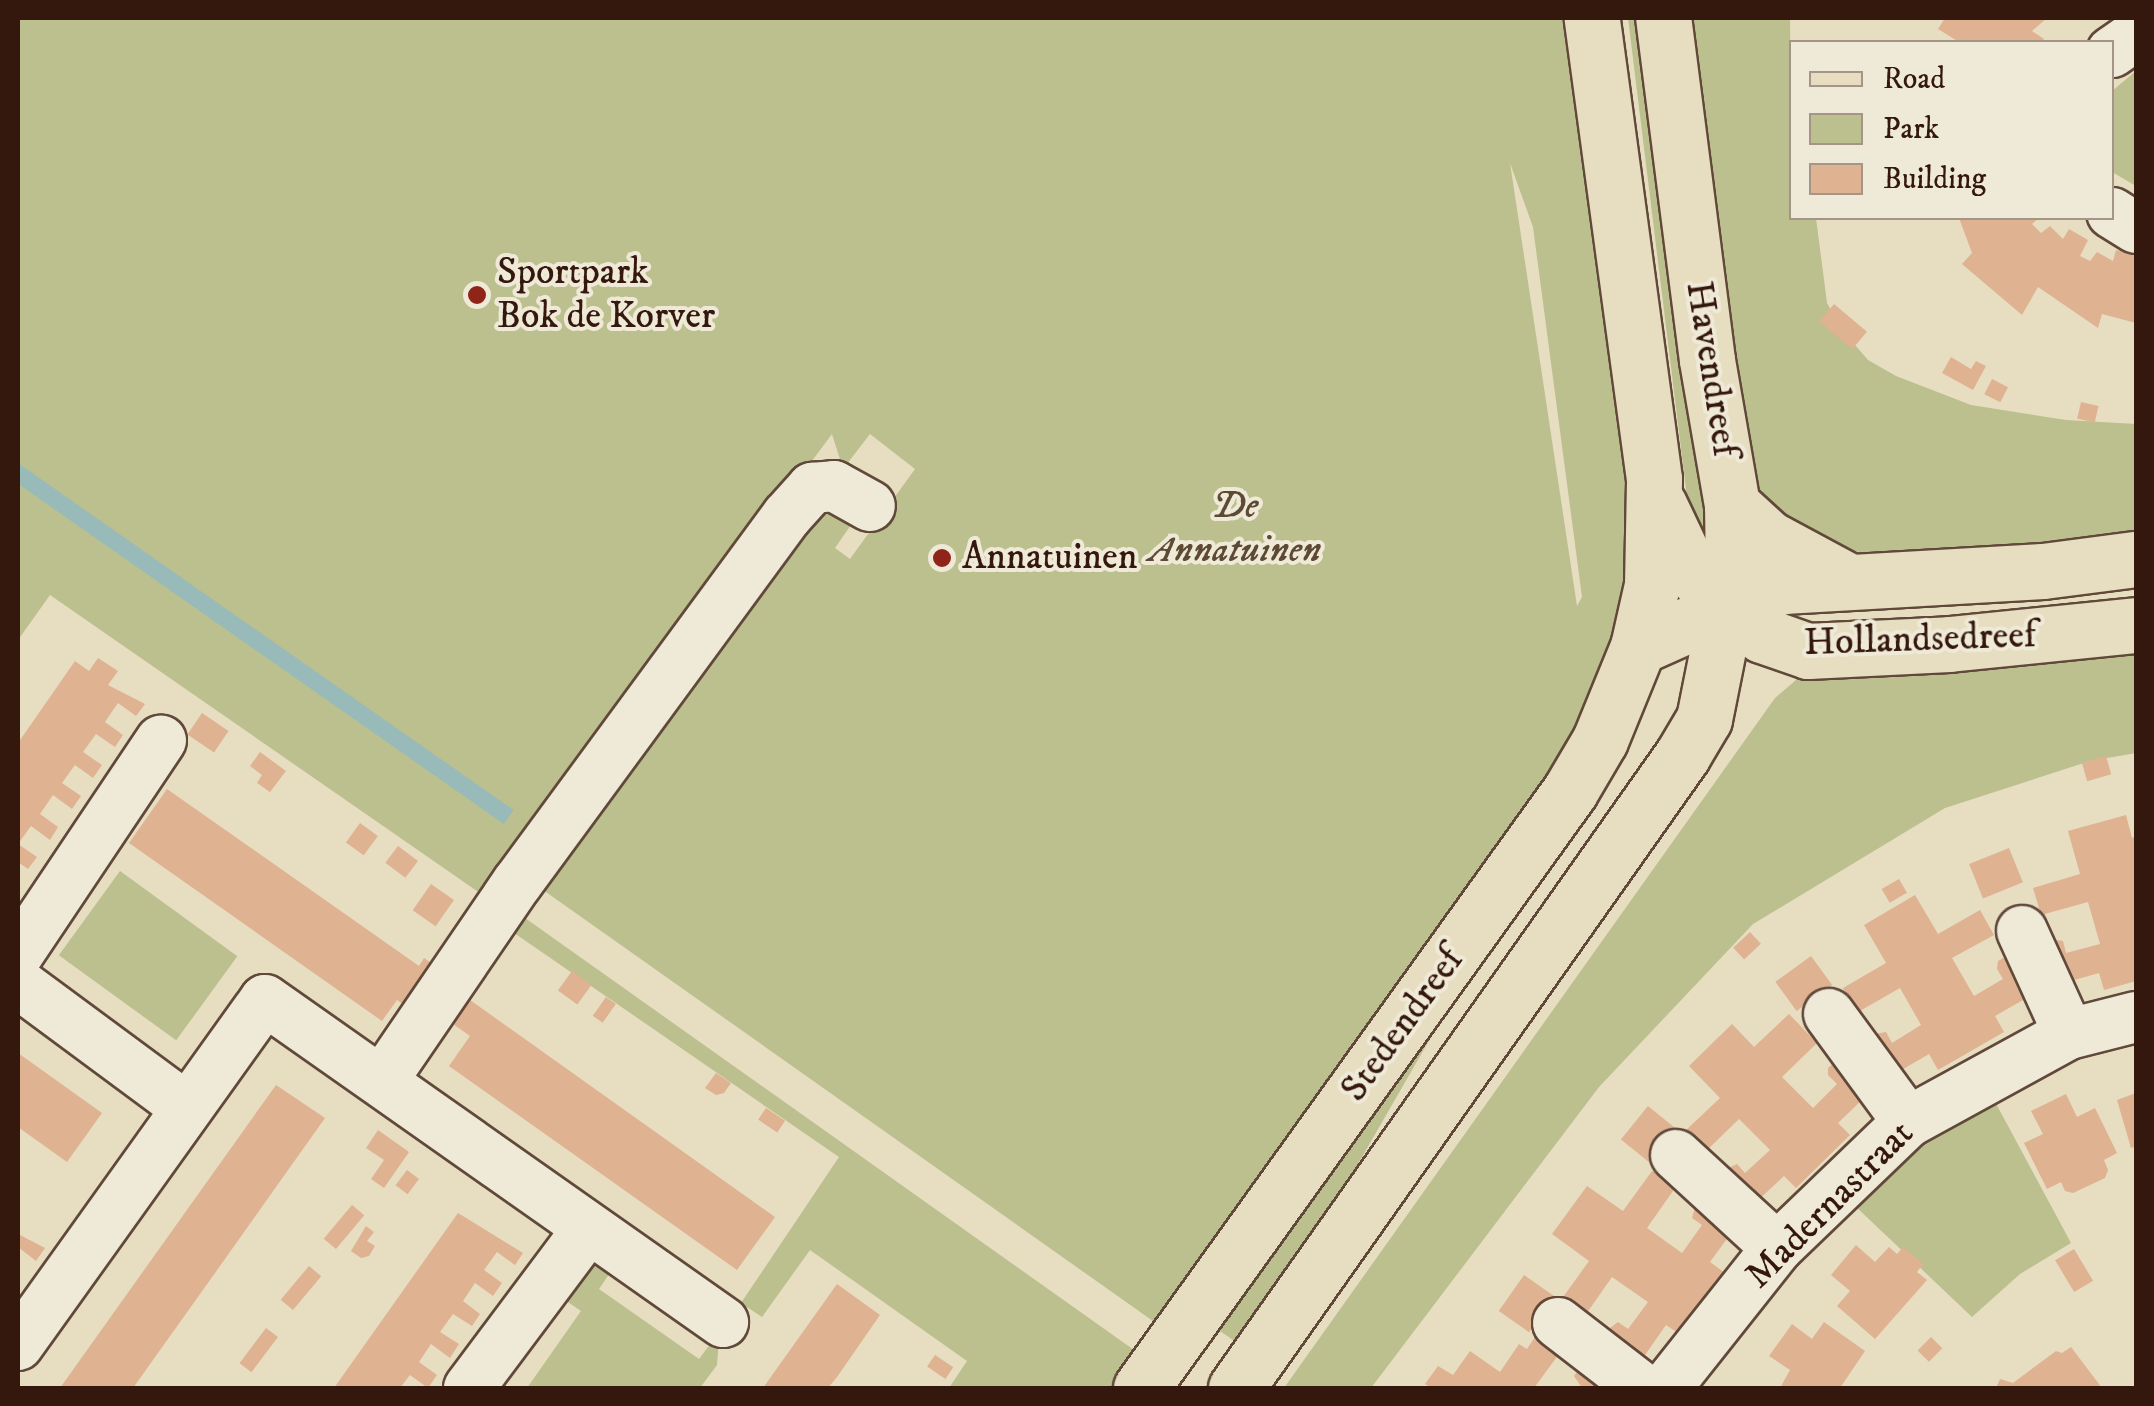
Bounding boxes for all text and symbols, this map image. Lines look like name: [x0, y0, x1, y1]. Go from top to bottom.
legend: [1789, 40, 2114, 220]
text: Road: [1883, 61, 1945, 98]
text: Park: [1883, 111, 1939, 148]
text: Building: [1883, 161, 1986, 198]
place label: Sportpark Bok de Korver: [497, 250, 715, 340]
street label: Havendreef: [1675, 278, 1747, 460]
marker: Sportpark Bok de Korver: [466, 284, 488, 306]
park label: De Annatuinen: [1149, 484, 1321, 574]
place label: Annatuinen: [962, 535, 1138, 581]
marker: Annatuinen: [931, 547, 953, 569]
street label: Hollandsedreef: [1803, 613, 2037, 667]
street label: Stedendreef: [1332, 939, 1474, 1111]
street label: Madernastraat: [1736, 1111, 1924, 1299]

